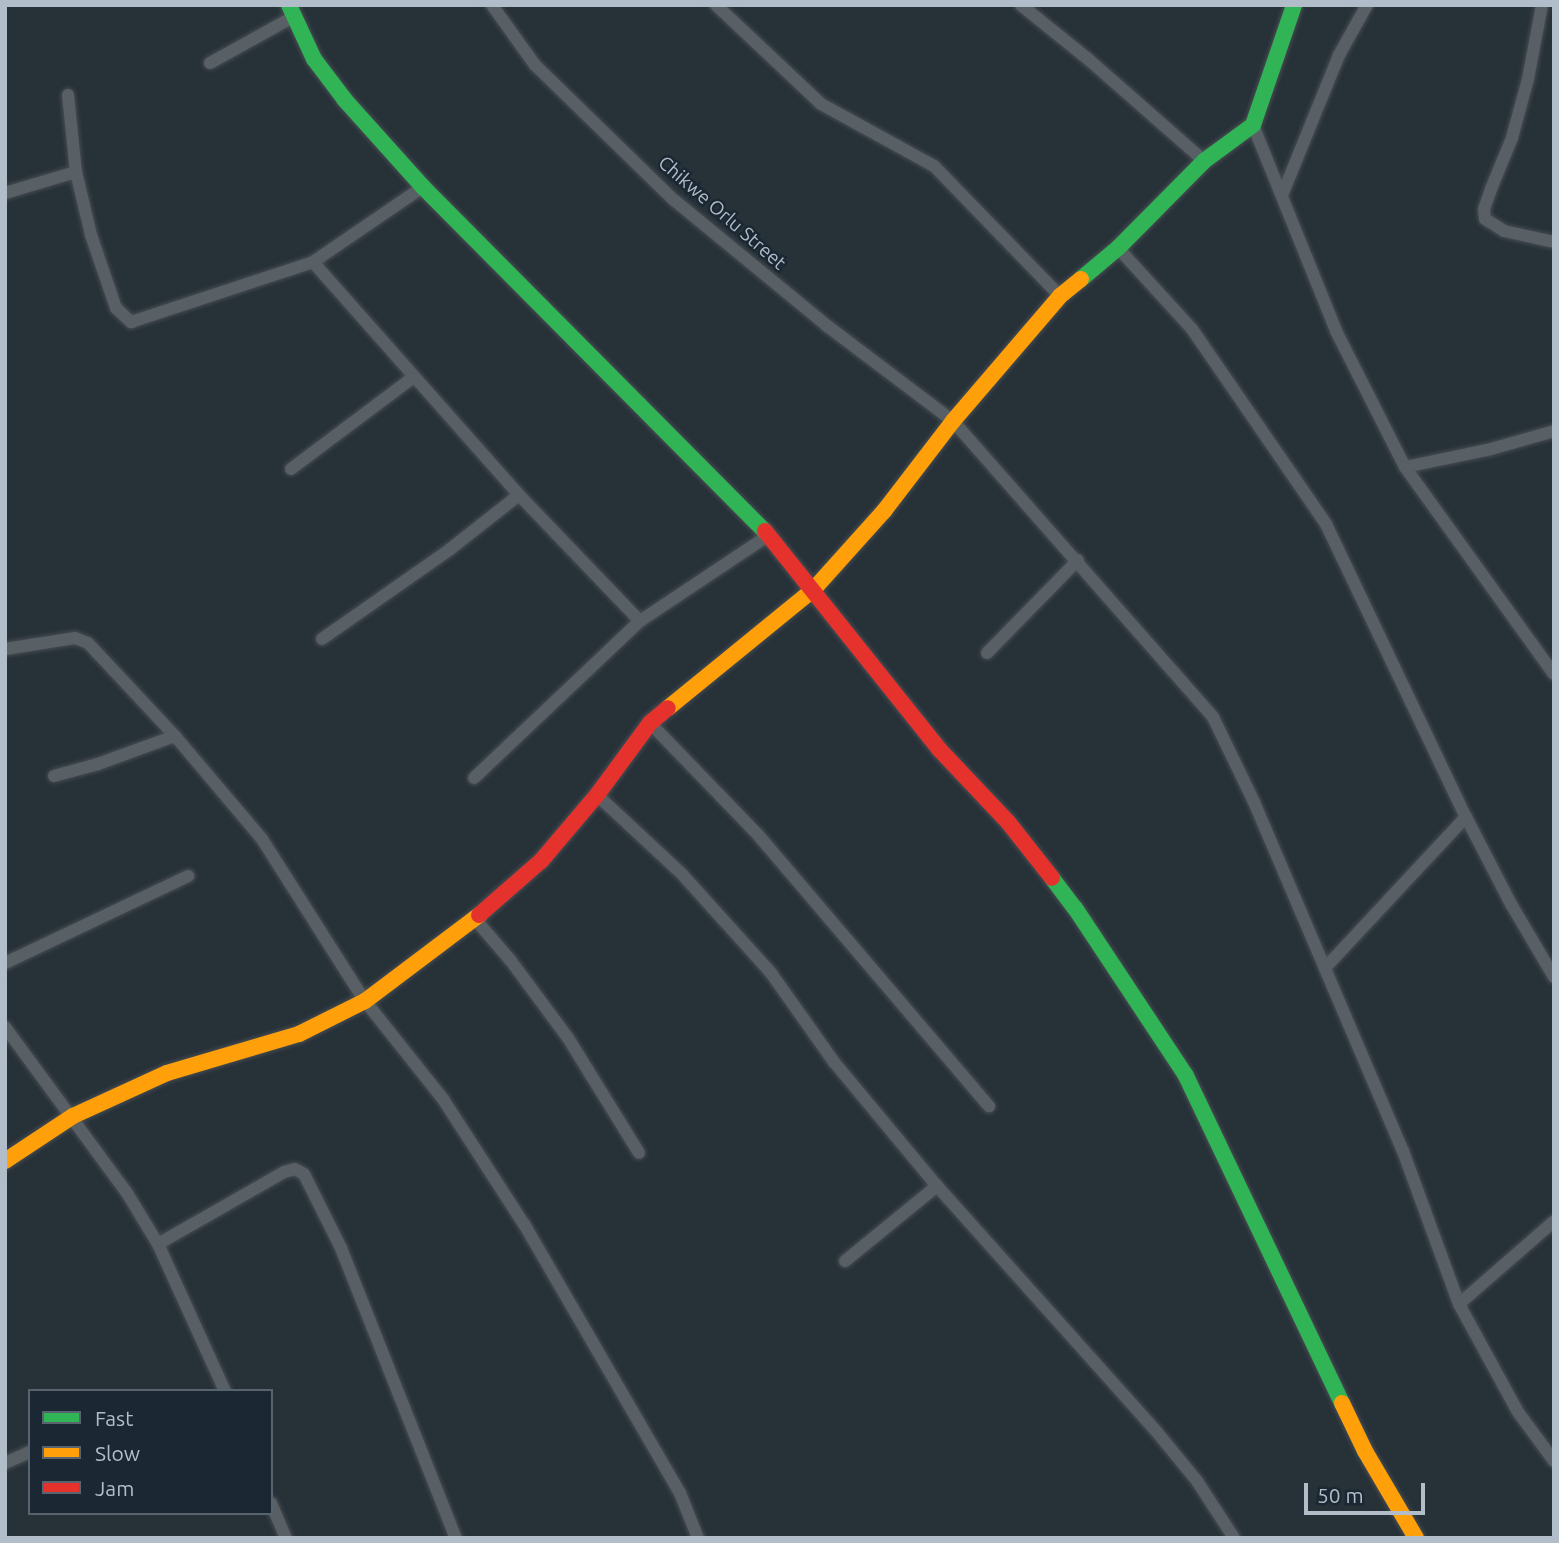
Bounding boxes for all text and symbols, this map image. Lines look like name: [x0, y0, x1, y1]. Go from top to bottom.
street label: Chikwe Orlu Street: [654, 151, 790, 275]
legend: [28, 1389, 273, 1515]
text: Fast: [95, 1406, 133, 1430]
text: Slow: [95, 1441, 140, 1465]
scale bar: [1307, 1470, 1428, 1514]
text: Jam: [95, 1476, 134, 1500]
text: 50 m: [1317, 1483, 1364, 1507]

